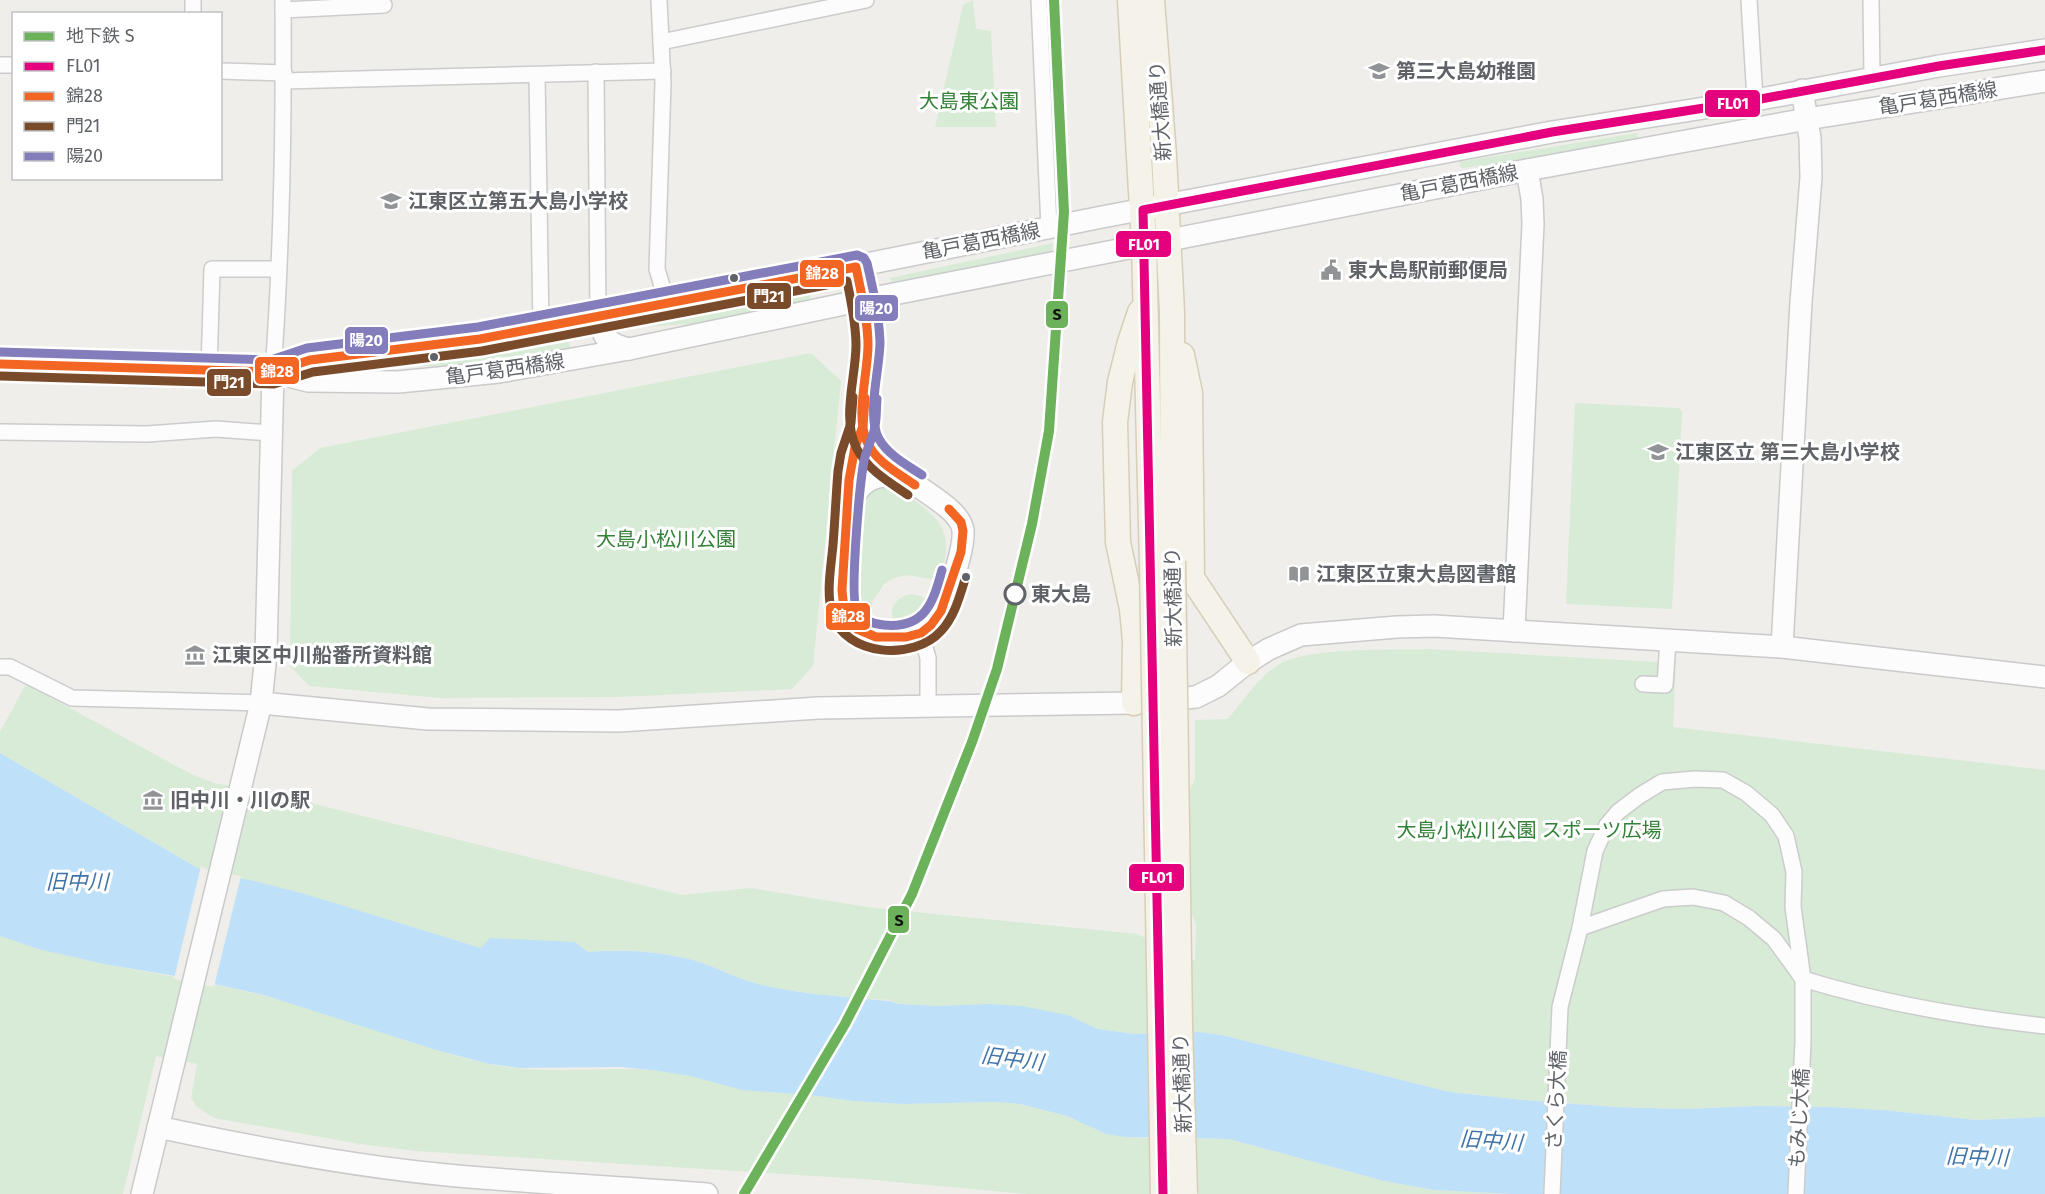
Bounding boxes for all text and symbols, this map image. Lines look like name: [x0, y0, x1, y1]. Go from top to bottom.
legend: [12, 12, 222, 180]
text: 地下鉄 S: [66, 25, 135, 47]
text: FL01: [66, 55, 101, 77]
school or university icon: 第三大島幼稚園: [1367, 59, 1391, 83]
place label: 第三大島幼稚園: [1396, 59, 1536, 83]
street label: 新大橋通り: [1145, 60, 1175, 162]
street label: 亀戸葛西橋線: [1877, 77, 1999, 119]
text: 錦28: [66, 85, 103, 107]
park label: 大島東公園: [919, 89, 1019, 113]
line badge: FL01: [1704, 89, 1761, 118]
text: FL01: [1717, 94, 1749, 113]
text: 門21: [66, 115, 100, 137]
text: 陽20: [66, 145, 103, 167]
street label: 亀戸葛西橋線: [1398, 160, 1520, 206]
school or university icon: 江東区立第五大島小学校: [379, 189, 403, 213]
place label: 江東区立第五大島小学校: [408, 189, 628, 213]
street label: 亀戸葛西橋線: [920, 218, 1042, 264]
line badge: FL01: [1115, 230, 1172, 258]
text: FL01: [1128, 235, 1160, 254]
public building icon: 東大島駅前郵便局: [1319, 258, 1343, 282]
place label: 東大島駅前郵便局: [1348, 258, 1508, 282]
line badge: 錦28: [799, 259, 845, 288]
text: 錦28: [805, 264, 839, 283]
unlabelled marker: [728, 272, 740, 284]
line badge: 門21: [746, 282, 792, 310]
text: 門21: [753, 287, 785, 306]
line badge: 陽20: [854, 294, 899, 322]
text: 陽20: [859, 299, 893, 318]
line badge: S: [1045, 300, 1069, 329]
text: S: [1052, 305, 1062, 324]
line badge: 陽20: [344, 326, 389, 355]
text: 陽20: [349, 331, 383, 350]
street label: 亀戸葛西橋線: [444, 349, 566, 389]
unlabelled marker: [428, 351, 440, 363]
line badge: 錦28: [254, 356, 300, 385]
text: 錦28: [260, 362, 294, 381]
line badge: 門21: [206, 368, 252, 397]
text: 門21: [213, 373, 245, 392]
school or university icon: 江東区立 第三大島小学校: [1646, 440, 1670, 464]
place label: 江東区立 第三大島小学校: [1675, 440, 1900, 464]
park label: 大島小松川公園: [596, 527, 736, 551]
street label: 新大橋通り: [1160, 547, 1186, 647]
library icon: 江東区立東大島図書館: [1287, 562, 1311, 586]
place label: 江東区立東大島図書館: [1316, 562, 1516, 586]
unlabelled marker: [960, 571, 972, 583]
place label: 東大島: [1031, 582, 1091, 606]
marker: 東大島: [1004, 583, 1026, 605]
line badge: 錦28: [825, 602, 871, 631]
text: 錦28: [831, 607, 865, 626]
museum icon: 江東区中川船番所資料館: [183, 643, 207, 667]
place label: 江東区中川船番所資料館: [212, 643, 432, 667]
museum icon: 旧中川・川の駅: [141, 788, 165, 812]
place label: 旧中川・川の駅: [170, 788, 310, 812]
park label: 大島小松川公園 スポーツ広場: [1397, 818, 1661, 842]
line badge: FL01: [1128, 863, 1185, 892]
text: FL01: [1141, 868, 1173, 887]
water label: 旧中川: [46, 869, 110, 895]
line badge: S: [887, 905, 910, 934]
text: S: [894, 911, 904, 930]
street label: 新大橋通り: [1168, 1033, 1196, 1133]
water label: 旧中川: [979, 1042, 1047, 1076]
street label: さくら大橋: [1541, 1049, 1571, 1151]
street label: もみじ大橋: [1784, 1067, 1814, 1169]
water label: 旧中川: [1459, 1126, 1525, 1156]
water label: 旧中川: [1945, 1143, 2011, 1171]

